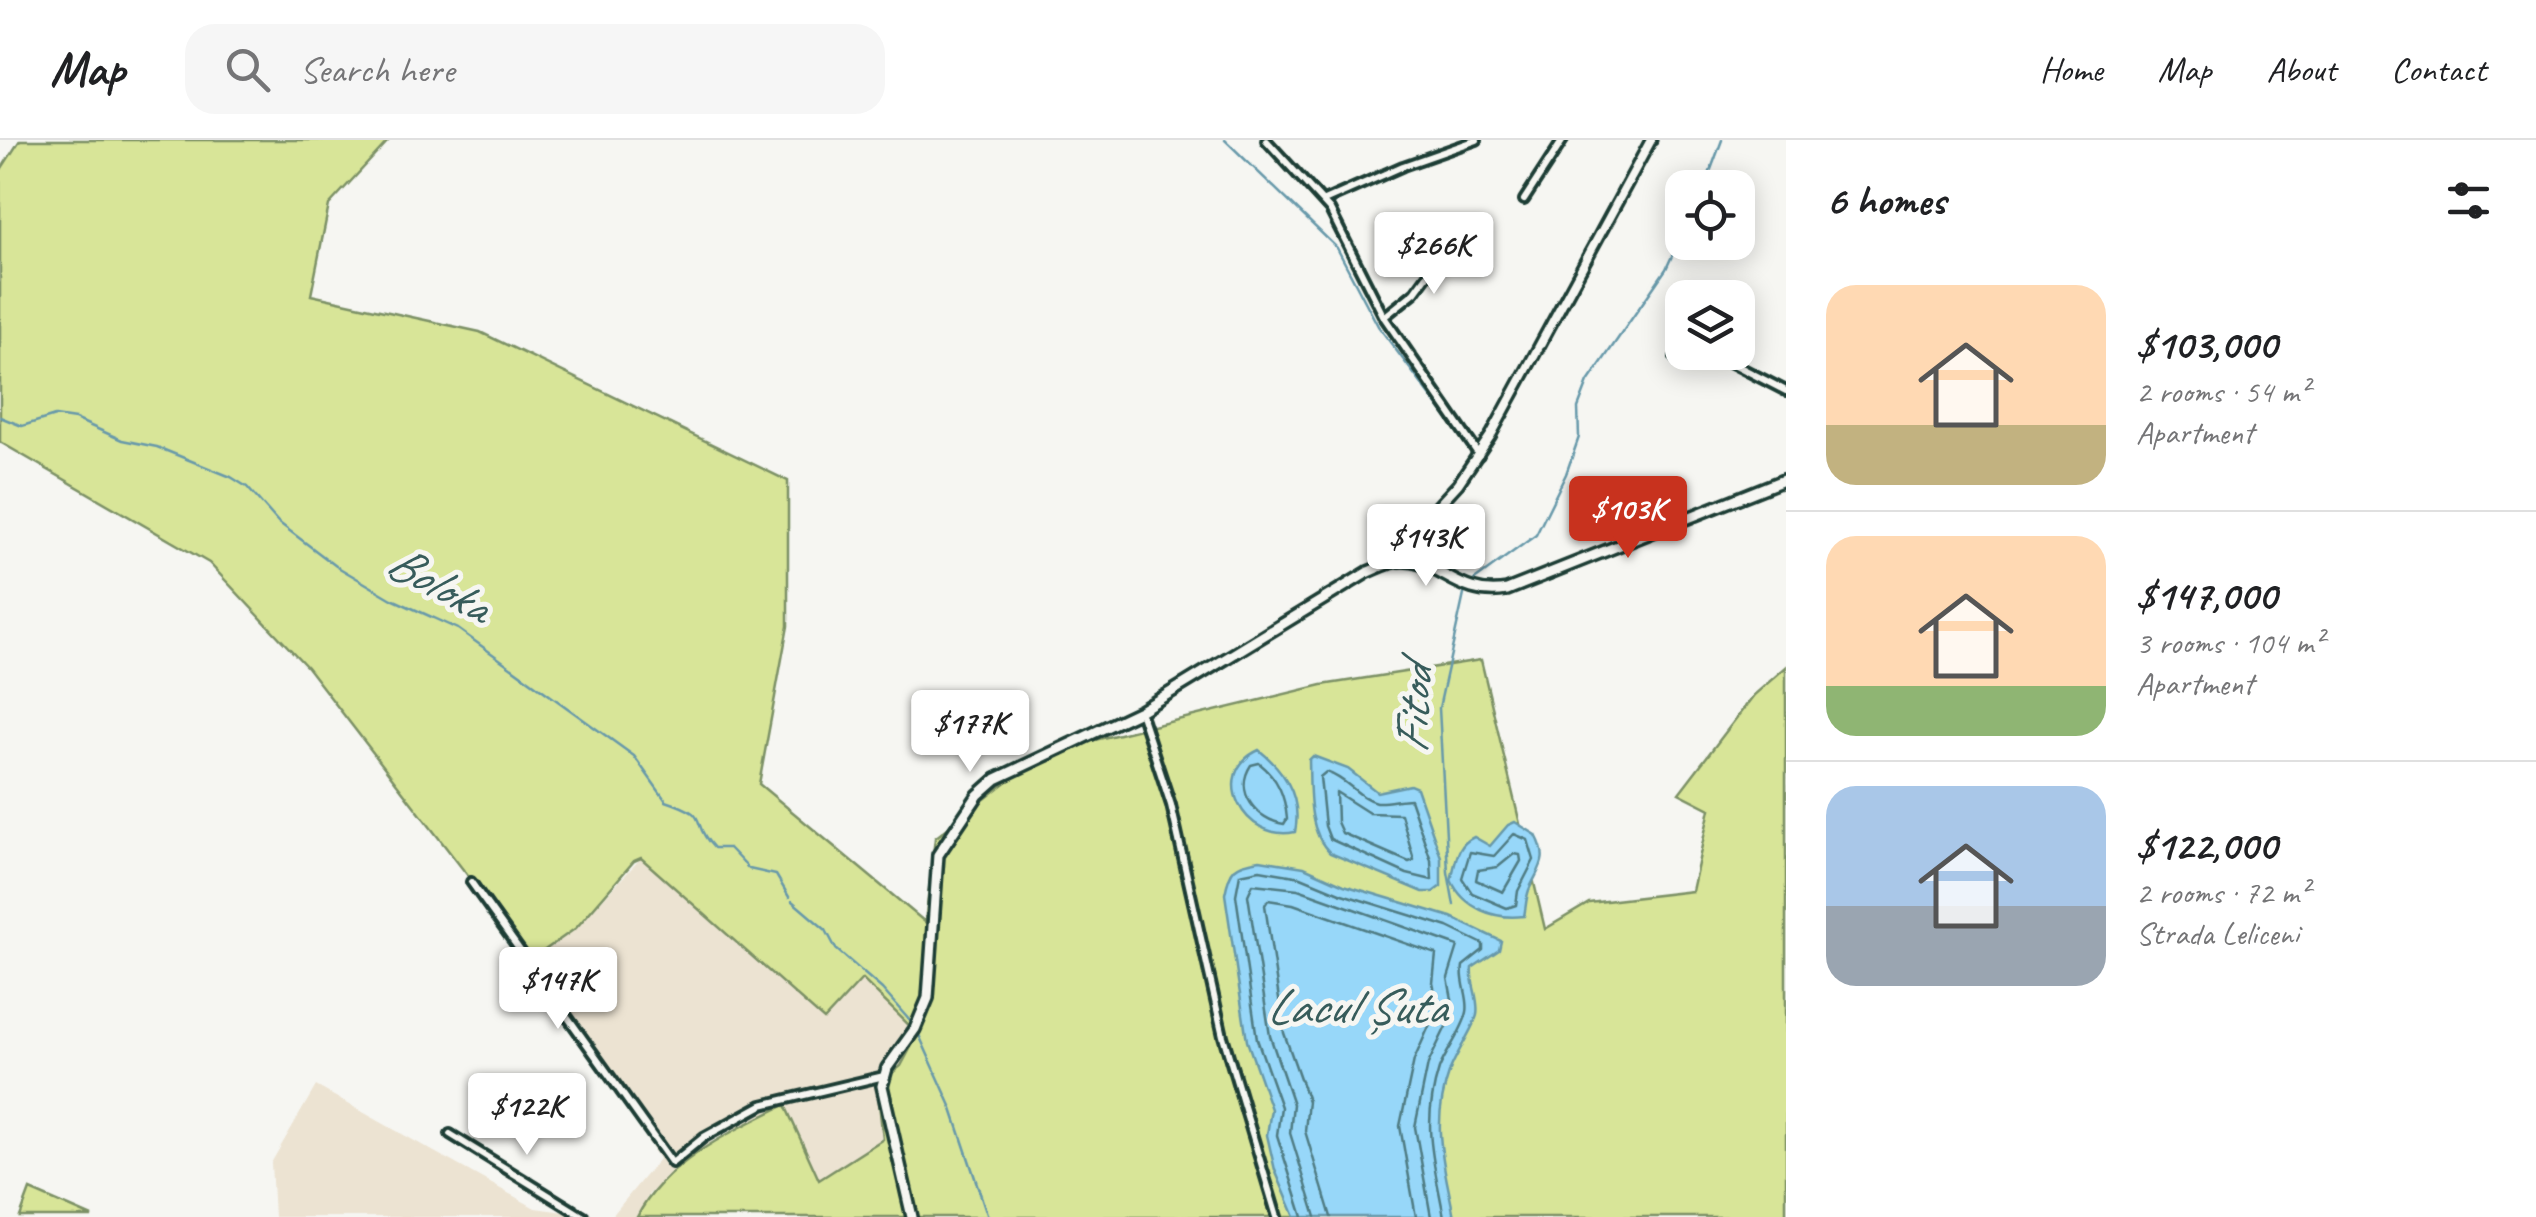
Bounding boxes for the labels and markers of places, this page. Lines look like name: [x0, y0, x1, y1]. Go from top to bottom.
pin: $266K: [1364, 212, 1504, 297]
pin: $103K: [1558, 476, 1698, 561]
pin: $143K: [1356, 504, 1496, 589]
pin: $177K: [900, 690, 1040, 775]
pin: $147K: [488, 947, 628, 1032]
pin: $122K: [457, 1073, 597, 1158]

